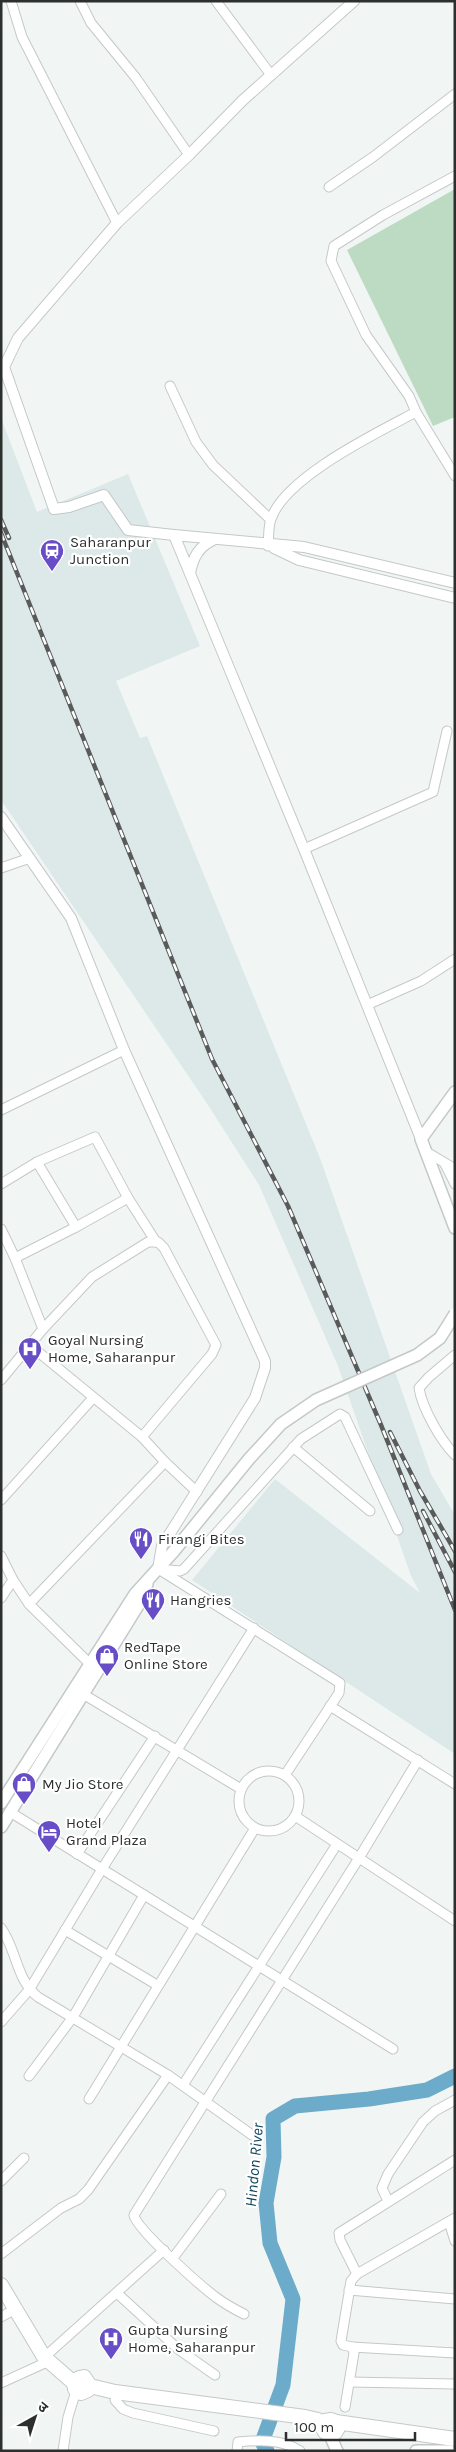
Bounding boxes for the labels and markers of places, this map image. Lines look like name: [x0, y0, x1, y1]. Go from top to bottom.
place label: Saharanpur Junction: [70, 533, 151, 568]
station icon: Saharanpur Junction: [39, 538, 65, 572]
place label: Goyal Nursing Home, Saharanpur: [48, 1331, 176, 1366]
hospital icon: Goyal Nursing Home, Saharanpur: [17, 1336, 43, 1370]
restaurant icon: Firangi Bites: [128, 1526, 154, 1560]
place label: Firangi Bites: [158, 1530, 245, 1548]
restaurant icon: Hangries: [140, 1587, 166, 1621]
place label: Hangries: [170, 1591, 231, 1609]
place label: RedTape Online Store: [124, 1638, 208, 1673]
shop icon: RedTape Online Store: [94, 1643, 120, 1677]
shop icon: My Jio Store: [11, 1771, 37, 1805]
place label: My Jio Store: [42, 1775, 124, 1793]
place label: Hotel Grand Plaza: [66, 1814, 147, 1849]
hotel icon: Hotel Grand Plaza: [36, 1819, 62, 1853]
place label: Gupta Nursing Home, Saharanpur: [128, 2321, 256, 2356]
hospital icon: Gupta Nursing Home, Saharanpur: [98, 2326, 124, 2360]

